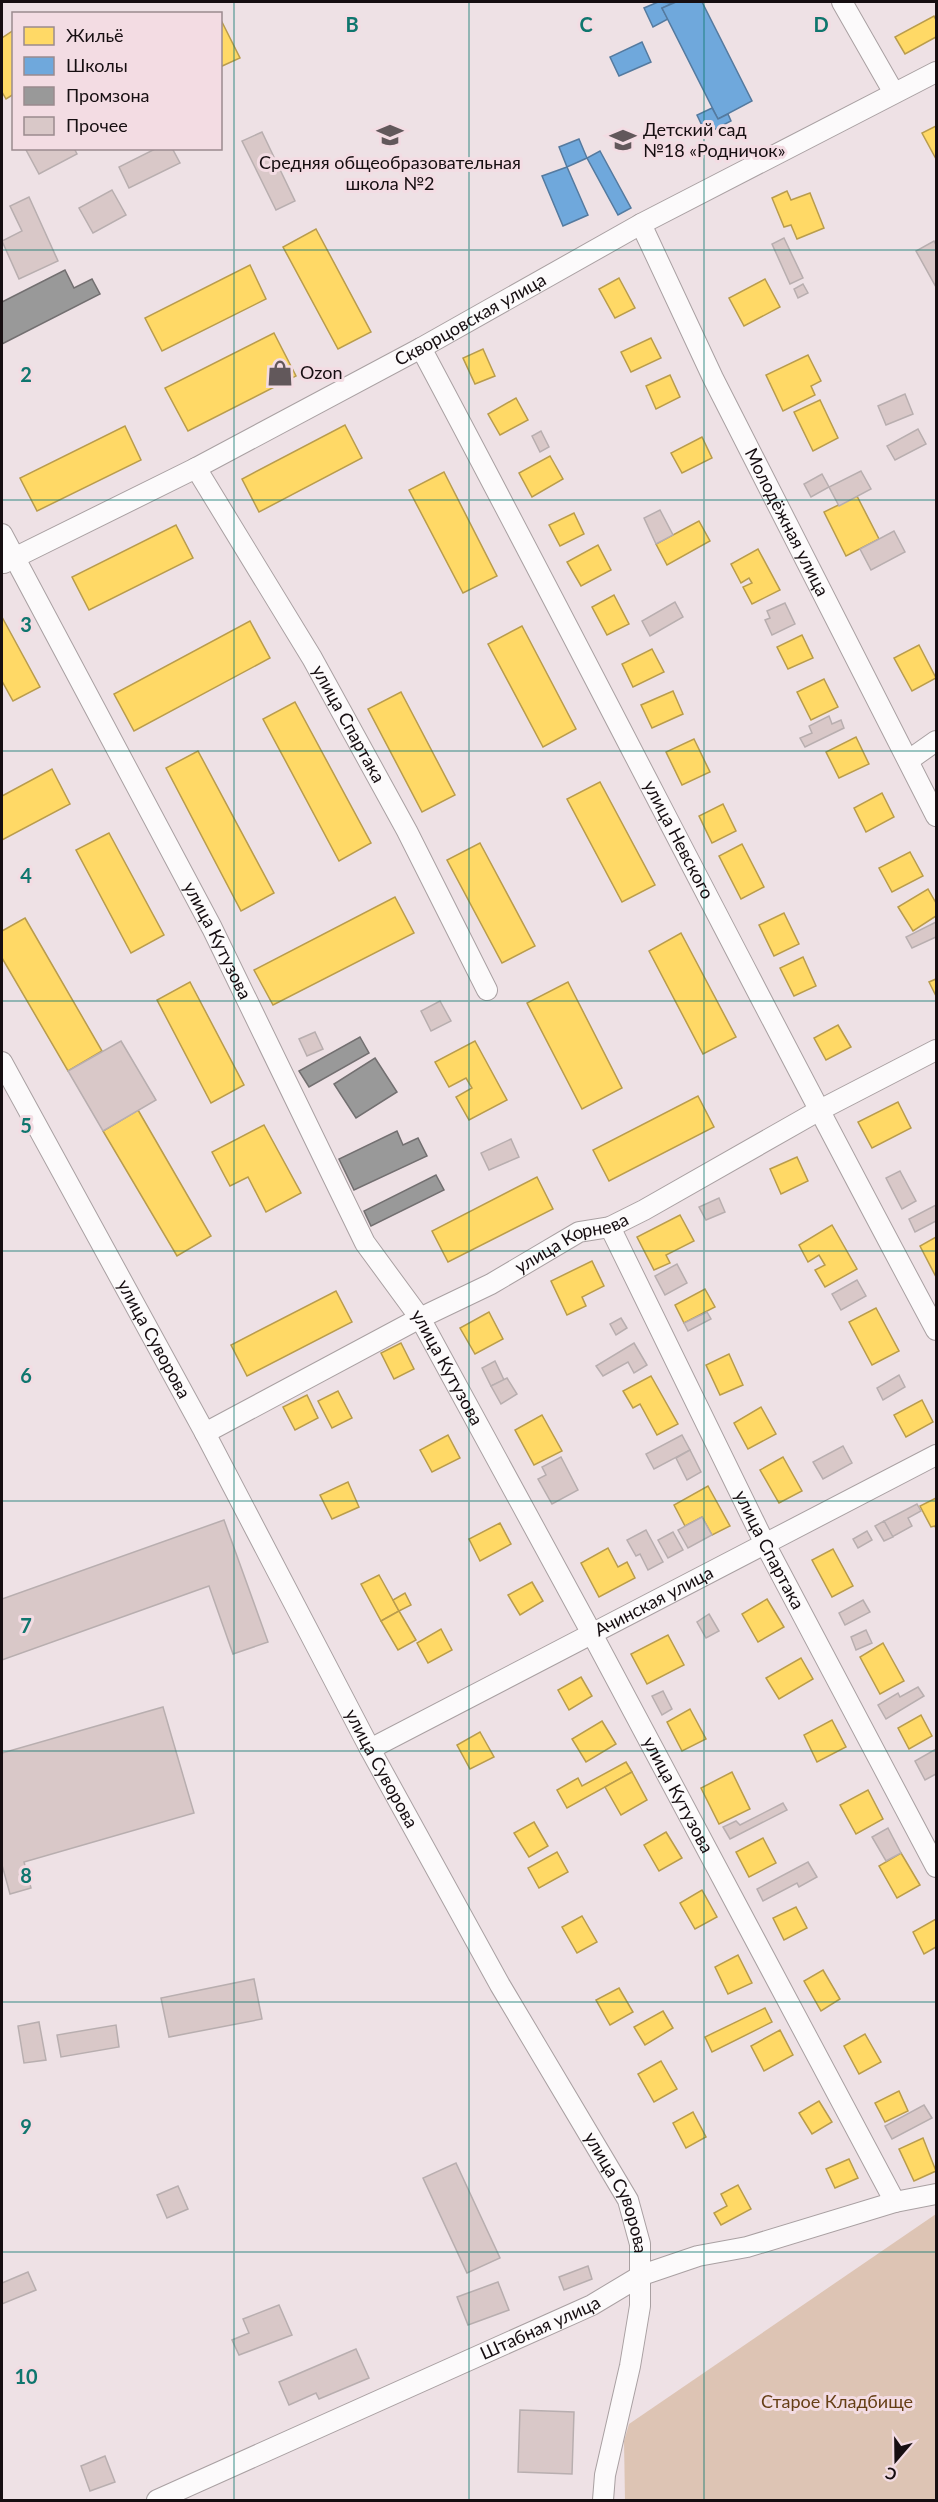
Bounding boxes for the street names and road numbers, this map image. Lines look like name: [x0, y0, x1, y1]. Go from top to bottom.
street label: Скворцовская улица: [390, 268, 549, 370]
street label: Молодёжная улица: [741, 444, 834, 600]
street label: улица Спартака: [308, 661, 390, 786]
street label: улица Невского: [639, 776, 719, 902]
street label: улица Кутузова: [179, 877, 257, 1002]
street label: улица Корнева: [511, 1208, 632, 1277]
street label: улица Суворова: [113, 1275, 196, 1402]
street label: улица Кутузова: [407, 1304, 488, 1429]
street label: улица Спартака: [730, 1486, 810, 1613]
street label: Ачинская улица: [590, 1561, 717, 1640]
street label: улица Суворова: [341, 1705, 423, 1832]
street label: улица Кутузова: [639, 1733, 719, 1857]
street label: улица Суворова: [580, 2128, 652, 2253]
street label: Штабная улица: [476, 2291, 604, 2364]

